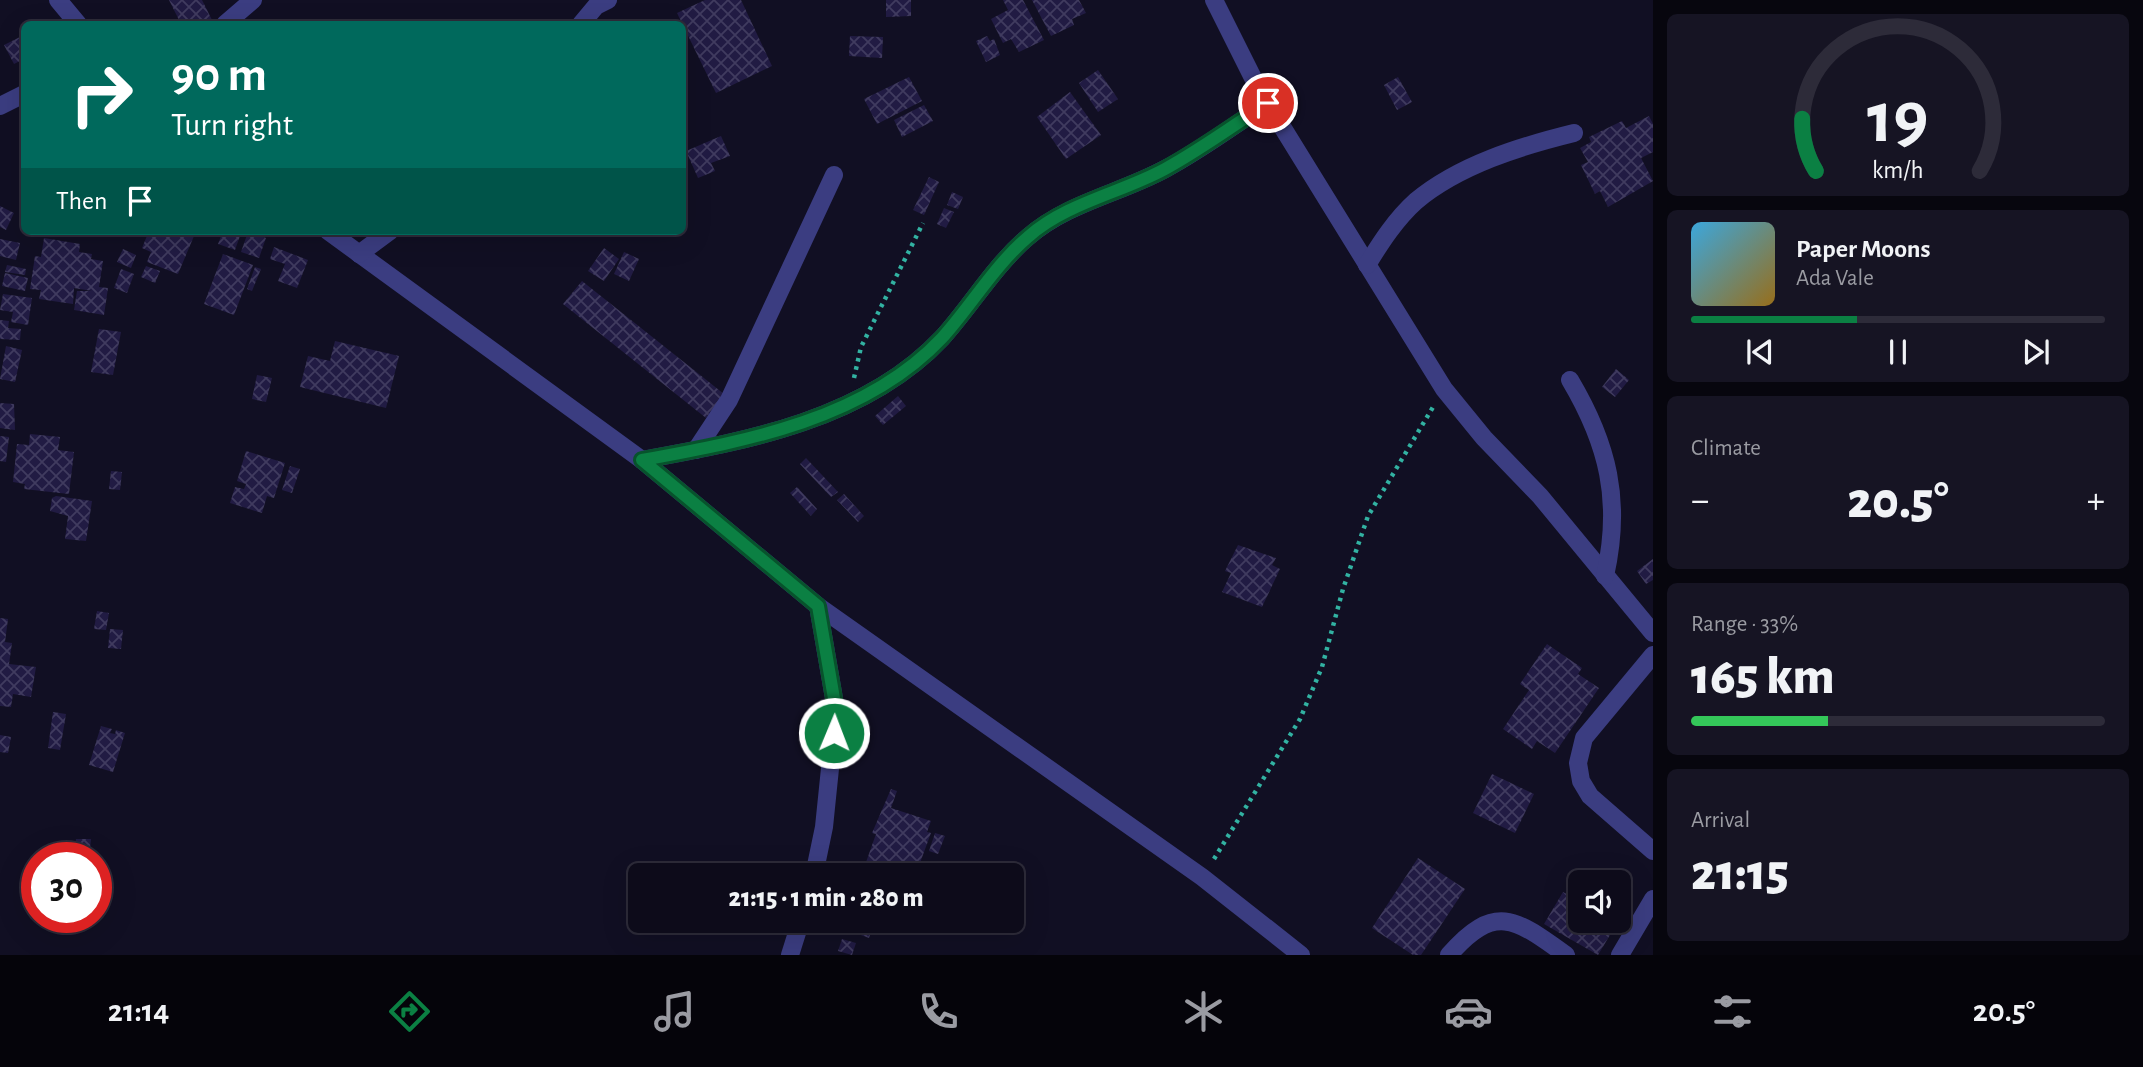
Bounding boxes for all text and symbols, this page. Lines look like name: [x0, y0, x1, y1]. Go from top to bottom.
icon: right: [56, 49, 147, 140]
text: 90 m: [171, 51, 267, 100]
pin: [1238, 73, 1298, 133]
text: 19: [1867, 83, 1929, 156]
icon: arrive: [1249, 84, 1287, 122]
text: Turn right: [171, 109, 293, 141]
text: km/h: [1872, 158, 1924, 183]
icon: arrive: [121, 182, 159, 220]
text: Then: [56, 188, 107, 214]
text: Paper Moons: [1796, 236, 1931, 262]
text: Ada Vale: [1796, 267, 1874, 290]
icon: previous: [1741, 333, 1779, 371]
icon: pause: [1879, 333, 1917, 371]
icon: next: [2017, 333, 2055, 371]
text: Climate: [1691, 437, 1761, 460]
text: 20.5°: [1847, 475, 1949, 527]
text: −: [1691, 482, 1709, 520]
text: +: [2087, 482, 2105, 520]
text: Range · 33%: [1691, 613, 1798, 636]
text: 165 km: [1691, 651, 1835, 703]
position arrow: [797, 696, 871, 770]
text: Arrival: [1691, 809, 1750, 832]
speed limit sign: 30: [21, 842, 112, 933]
text: 21:15: [1691, 847, 1789, 899]
map controls: [1568, 870, 1631, 933]
button: sound: [1568, 870, 1631, 933]
text: 21:15 · 1 min · 280 m: [728, 885, 924, 911]
icon: directions: [385, 987, 434, 1036]
icon: music: [650, 987, 699, 1036]
icon: phone: [914, 987, 963, 1036]
icon: climate: [1179, 987, 1228, 1036]
icon: car: [1444, 987, 1493, 1036]
icon: filters: [1708, 987, 1757, 1036]
text: 21:14: [108, 995, 169, 1027]
text: 20.5°: [1973, 995, 2035, 1027]

